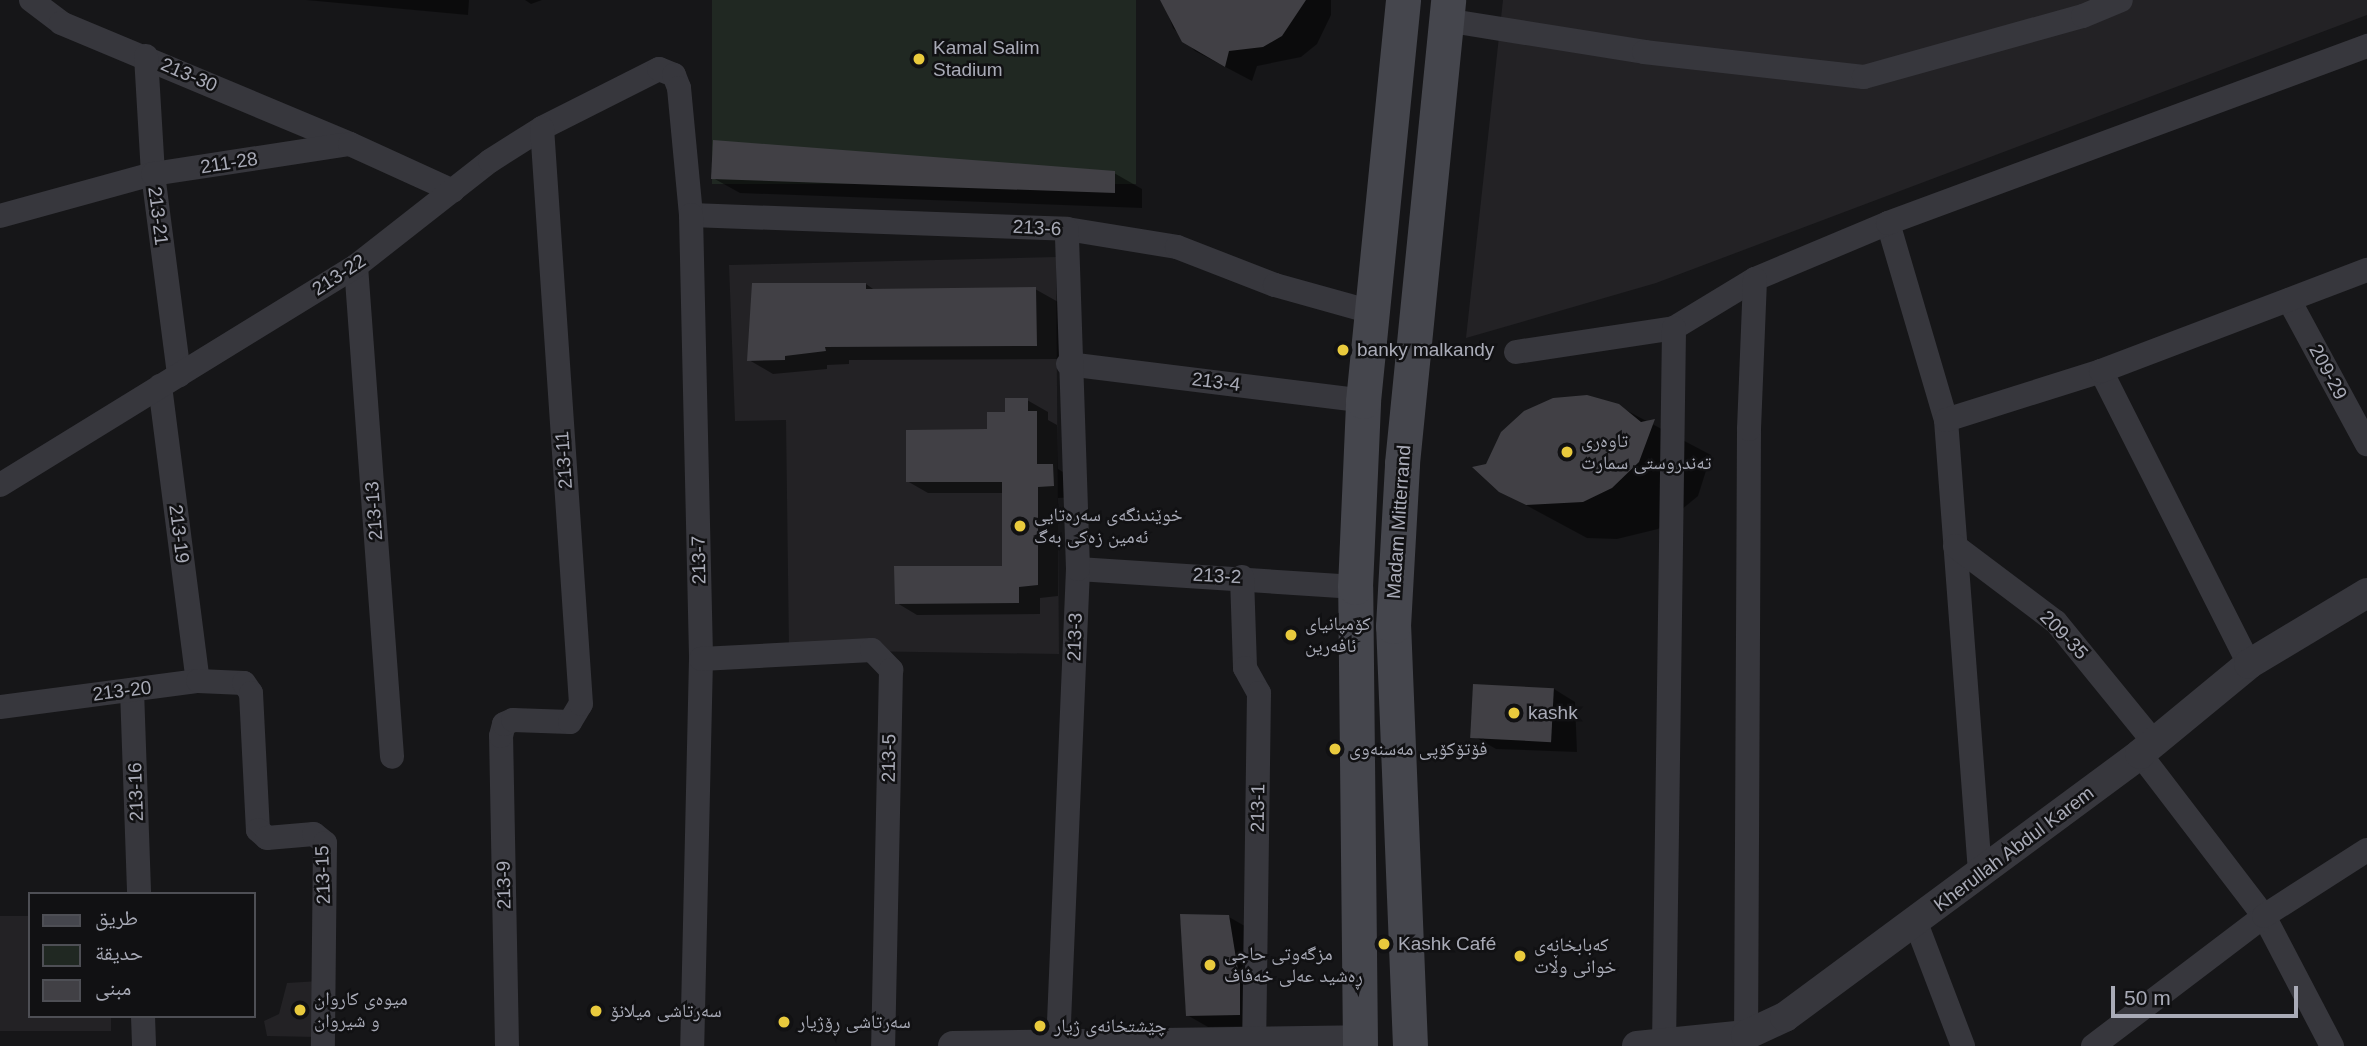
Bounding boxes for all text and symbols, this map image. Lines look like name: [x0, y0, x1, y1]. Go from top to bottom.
place label: Kamal Salim Stadium: [933, 37, 1040, 81]
marker: Kamal Salim Stadium: [911, 51, 927, 67]
street label: 213-30: [157, 53, 221, 97]
street label: 211-28: [199, 147, 259, 179]
street label: 213-21: [143, 185, 173, 247]
street label: 213-6: [1012, 215, 1062, 241]
street label: 213-22: [308, 249, 370, 301]
place label: banky malkandy: [1357, 339, 1494, 361]
street label: 209-29: [2304, 341, 2352, 403]
marker: banky malkandy: [1335, 342, 1351, 358]
street label: 213-4: [1190, 368, 1242, 396]
street label: 213-11: [551, 430, 577, 490]
place label: تاوەری تەندروستی سمارت: [1581, 430, 1711, 474]
street label: Madam Mitterrand: [1382, 444, 1416, 600]
marker: تاوەری تەندروستی سمارت: [1559, 444, 1575, 460]
street label: 213-13: [361, 481, 387, 541]
street label: 213-19: [164, 503, 194, 565]
place label: خوێندنگەی سەرەتایی ئەمین زەکی بەگ: [1034, 504, 1183, 548]
marker: خوێندنگەی سەرەتایی ئەمین زەکی بەگ: [1012, 518, 1028, 534]
street label: 213-7: [687, 536, 711, 584]
street label: 213-2: [1192, 563, 1242, 589]
street label: 209-35: [2035, 606, 2093, 664]
street label: 213-3: [1063, 612, 1087, 662]
place label: کۆمپانیای ئافەرین: [1305, 613, 1371, 657]
marker: کۆمپانیای ئافەرین: [1283, 627, 1299, 643]
street label: 213-20: [91, 676, 153, 706]
place label: kashk: [1528, 702, 1578, 724]
marker: kashk: [1506, 705, 1522, 721]
street label: 213-5: [877, 734, 901, 782]
place label: فۆتۆکۆپی مەسنەوی: [1349, 738, 1487, 760]
marker: فۆتۆکۆپی مەسنەوی: [1327, 741, 1343, 757]
street label: 213-16: [124, 762, 148, 822]
street label: Kherullah Abdul Karem: [1929, 781, 2099, 917]
street label: 213-1: [1246, 784, 1270, 832]
street label: 213-15: [311, 845, 335, 905]
street label: 213-9: [492, 861, 516, 909]
legend: [28, 892, 256, 1018]
text: طريق: [95, 906, 138, 929]
place label: Kashk Café: [1398, 933, 1496, 955]
place label: کەبابخانەی خوانی وڵات: [1534, 934, 1616, 978]
marker: Kashk Café: [1376, 936, 1392, 952]
text: حديقة: [95, 941, 143, 964]
place label: مزگەوتی حاجی ڕەشید عەلی خەفاف: [1224, 943, 1363, 987]
marker: کەبابخانەی خوانی وڵات: [1512, 948, 1528, 964]
marker: مزگەوتی حاجی ڕەشید عەلی خەفاف: [1202, 957, 1218, 973]
scale bar: [2115, 972, 2302, 1016]
text: مبنى: [95, 976, 131, 999]
text: 50 m: [2124, 986, 2171, 1009]
place label: میوەی کاروان و شیروان: [314, 988, 408, 1032]
place label: سەرتاشی میلانۆ: [610, 1000, 722, 1022]
marker: میوەی کاروان و شیروان: [292, 1002, 308, 1018]
marker: سەرتاشی میلانۆ: [588, 1003, 604, 1019]
place label: سەرتاشی ڕۆژیار: [798, 1011, 911, 1033]
marker: سەرتاشی ڕۆژیار: [776, 1014, 792, 1030]
place label: چێشتخانەی ژیار: [1054, 1015, 1167, 1037]
marker: چێشتخانەی ژیار: [1032, 1018, 1048, 1034]

